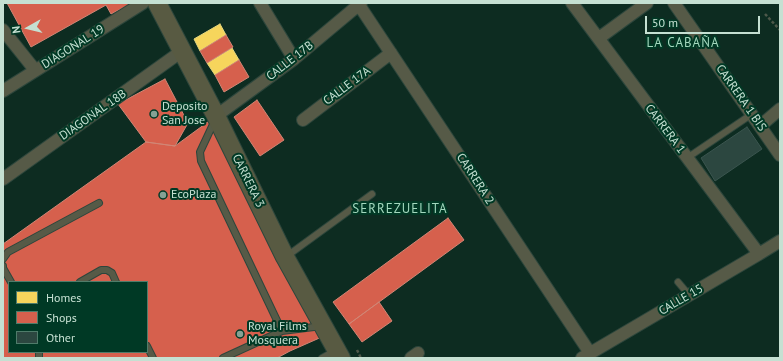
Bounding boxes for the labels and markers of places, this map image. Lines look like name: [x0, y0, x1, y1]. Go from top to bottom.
place label: Deposito San Jose: [162, 100, 208, 128]
marker: Deposito San Jose: [149, 109, 159, 119]
place label: EcoPlaza: [171, 188, 216, 202]
marker: EcoPlaza: [158, 190, 168, 200]
place label: Royal Films Mosquera: [248, 320, 307, 348]
marker: Royal Films Mosquera: [235, 329, 245, 339]

